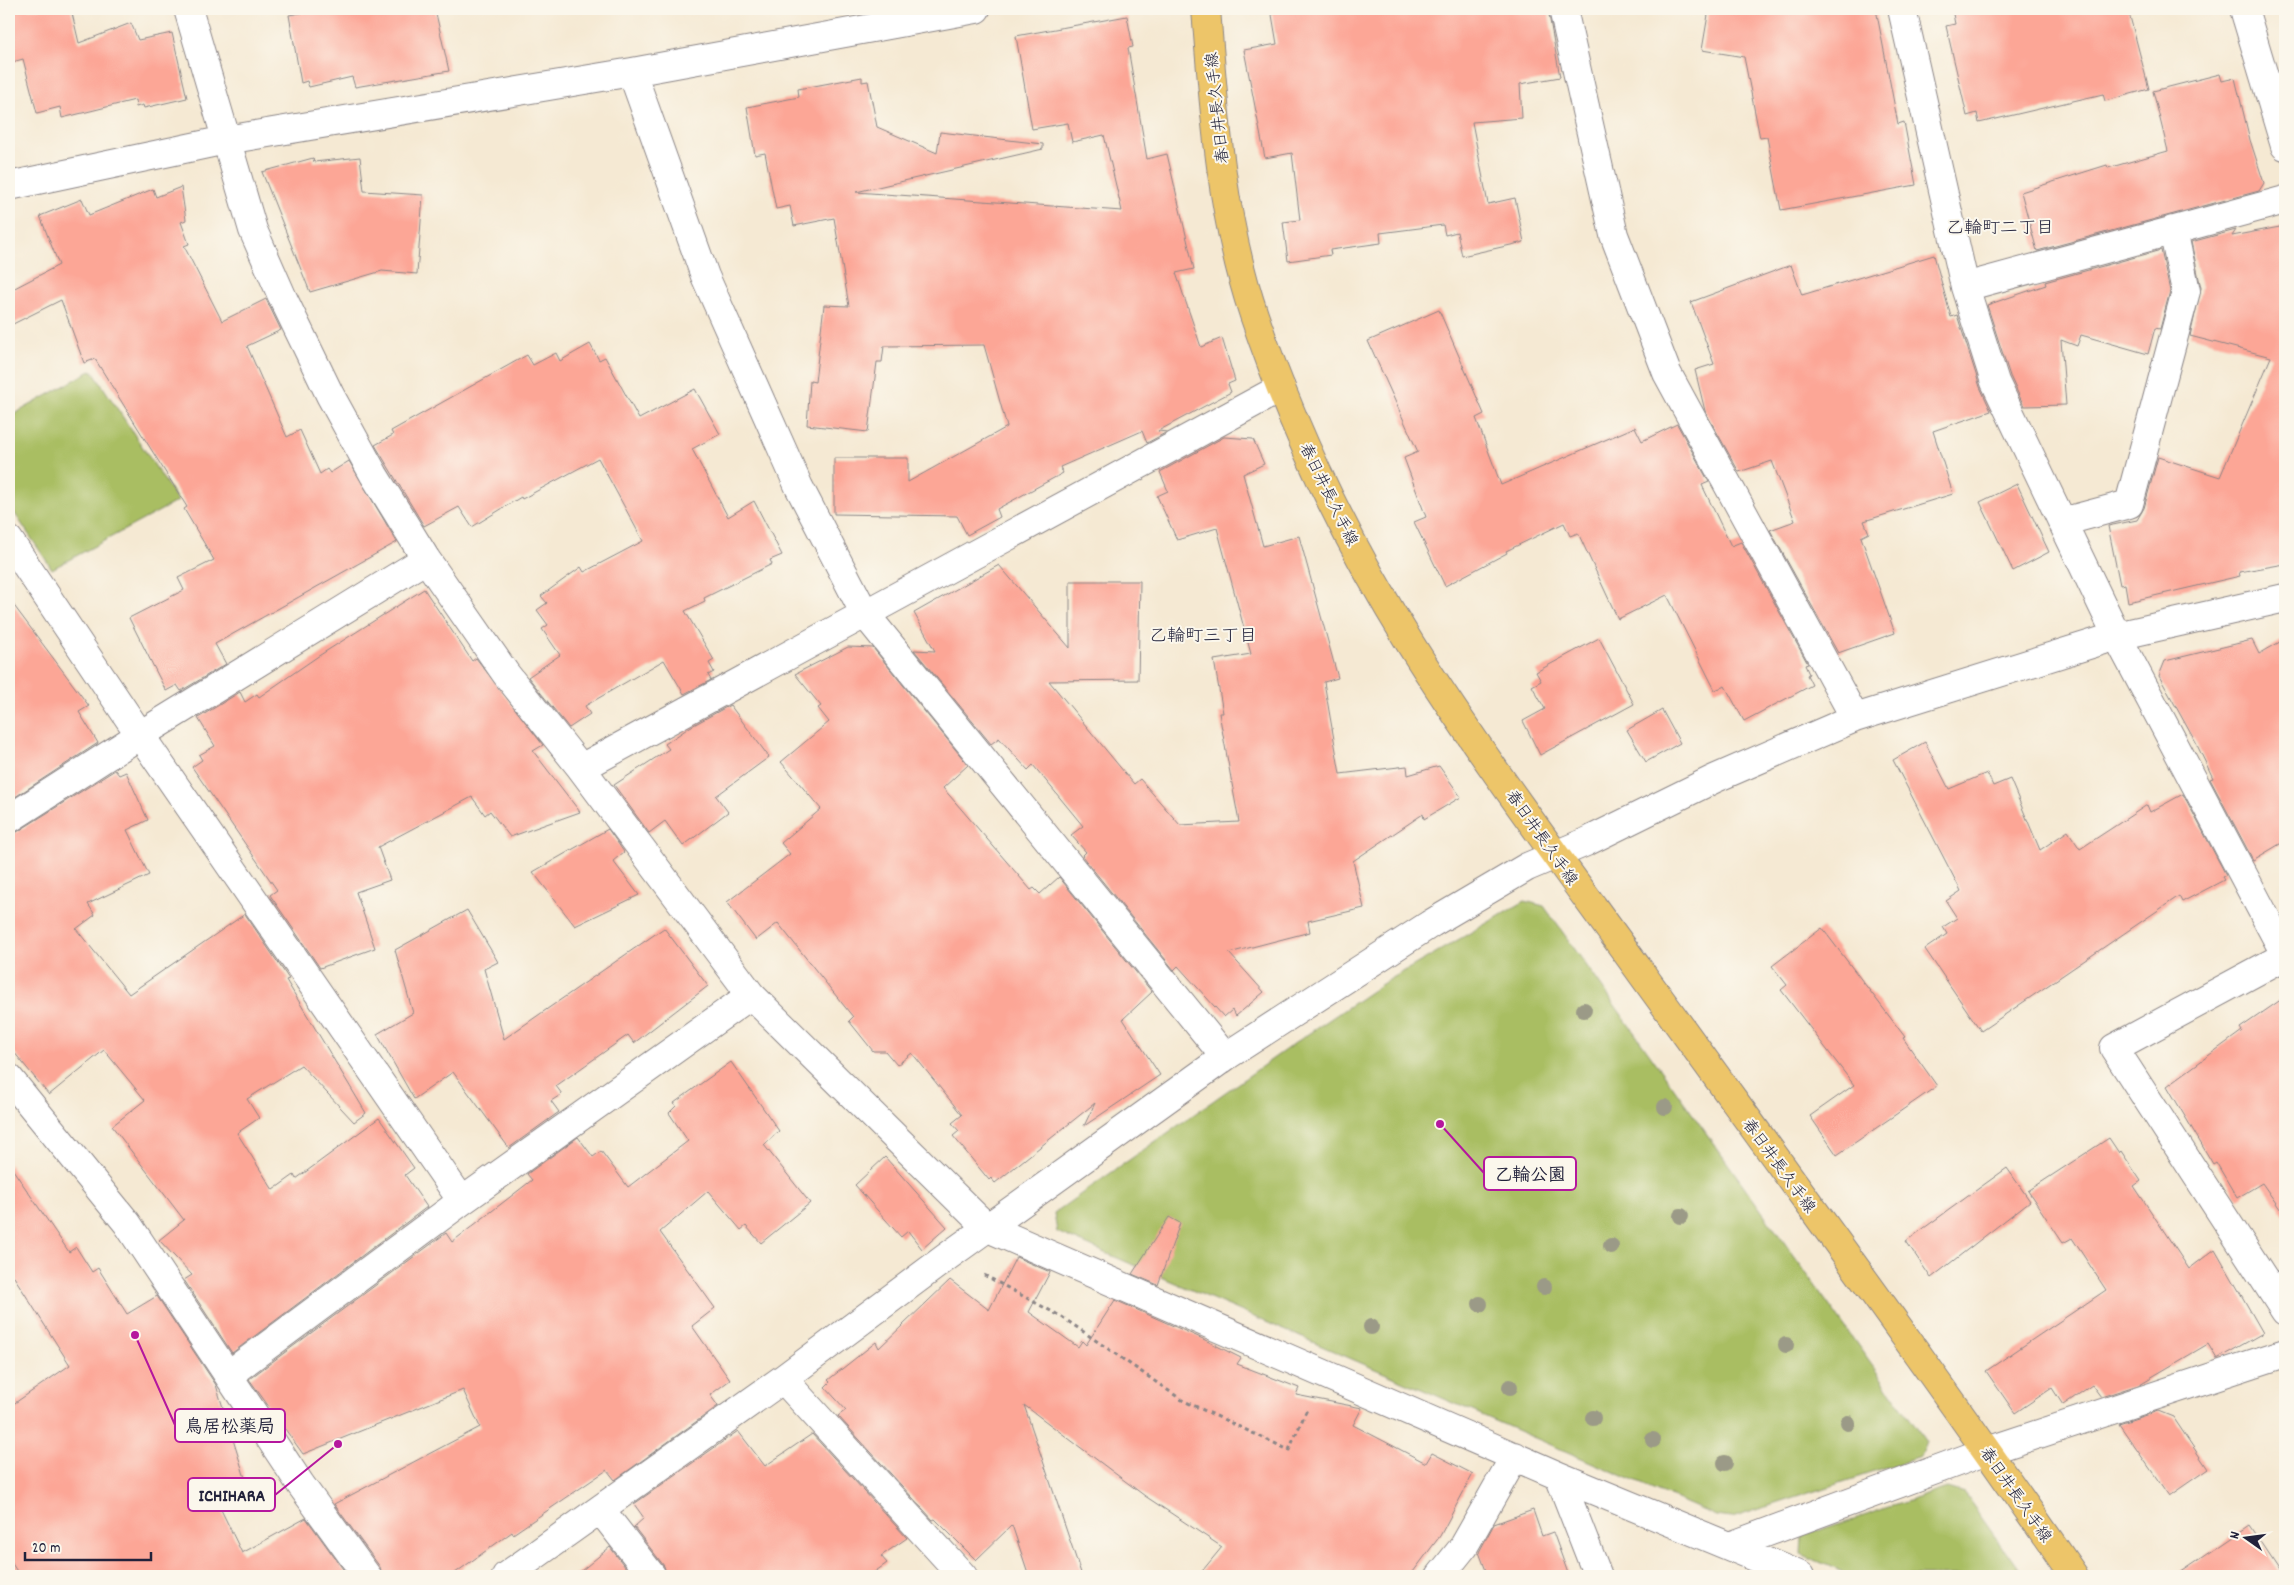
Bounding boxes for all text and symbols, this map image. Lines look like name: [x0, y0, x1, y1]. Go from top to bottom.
street label: 春日井長久手線: [1201, 51, 1236, 165]
district label: 乙輪町二丁目: [1946, 217, 2054, 242]
street label: 春日井長久手線: [1293, 440, 1363, 550]
district label: 乙輪町三丁目: [1149, 625, 1257, 650]
street label: 春日井長久手線: [1499, 786, 1582, 891]
street label: 春日井長久手線: [1736, 1114, 1820, 1219]
callout: 乙輪公園: [1484, 1157, 1576, 1190]
text: 乙輪公園: [1494, 1164, 1566, 1189]
callout: 鳥居松薬局: [175, 1409, 285, 1442]
text: 鳥居松薬局: [185, 1416, 275, 1441]
street label: 春日井長久手線: [1973, 1443, 2056, 1548]
callout: ICHIHARA: [188, 1478, 275, 1511]
text: ICHIHARA: [199, 1485, 266, 1510]
north arrow: [2222, 1512, 2272, 1562]
text: N: [2225, 1529, 2246, 1541]
scale bar: [25, 1530, 151, 1562]
text: 20 m: [32, 1538, 60, 1560]

